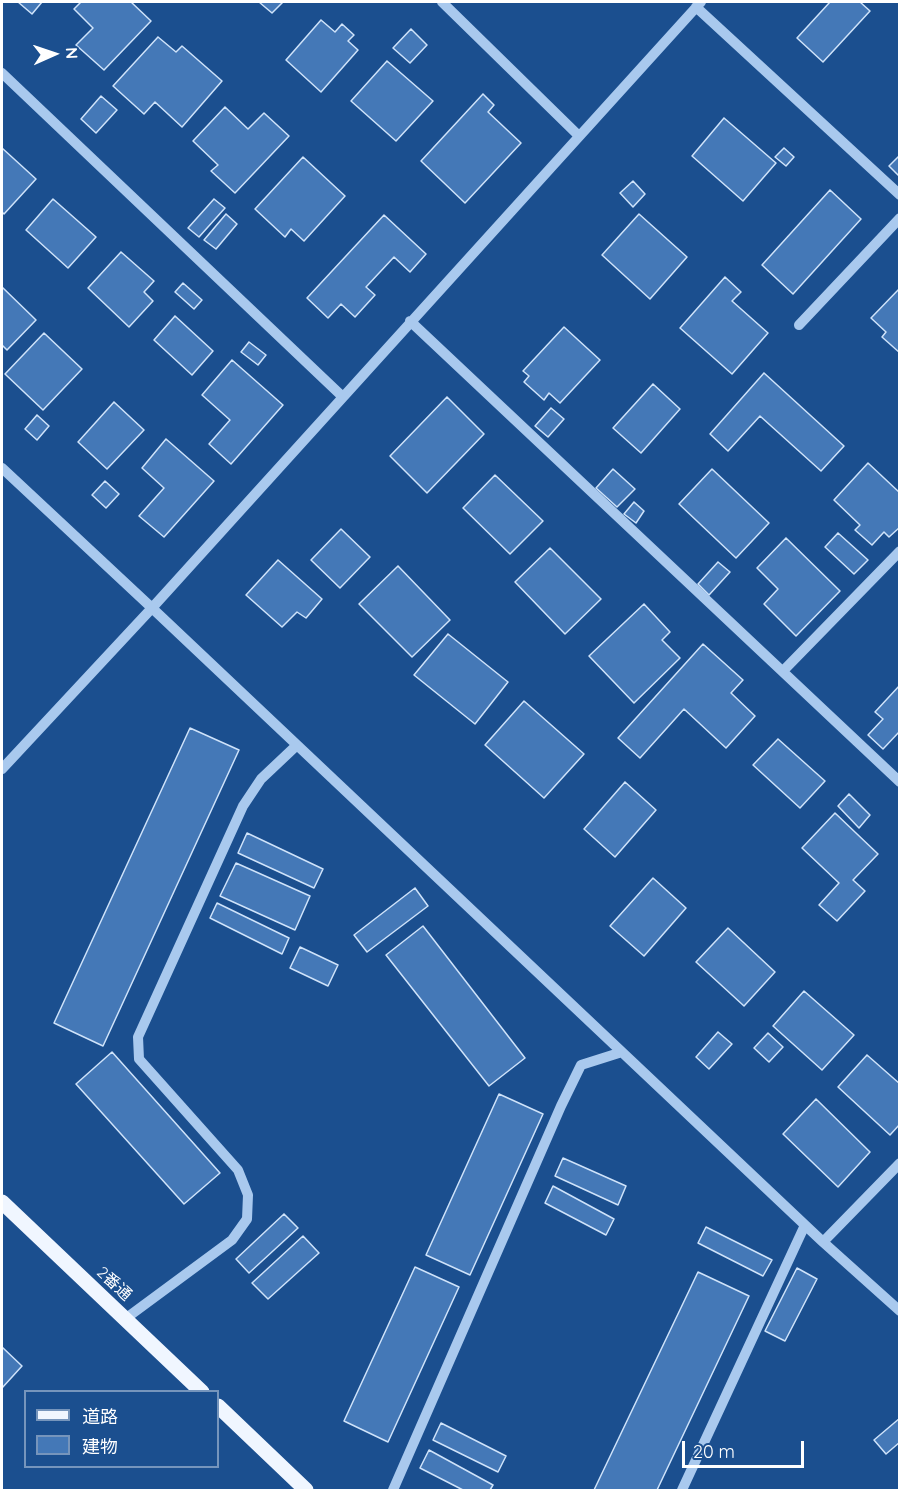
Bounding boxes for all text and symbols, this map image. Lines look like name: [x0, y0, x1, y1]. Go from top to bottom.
north arrow: [24, 24, 84, 84]
text: N: [62, 47, 82, 59]
street label: 2番通: [93, 1263, 135, 1305]
legend: [24, 1390, 219, 1468]
text: 道路: [82, 1405, 118, 1428]
scale bar: [685, 1429, 806, 1467]
text: 建物: [82, 1435, 118, 1458]
text: 20 m: [693, 1440, 735, 1463]

